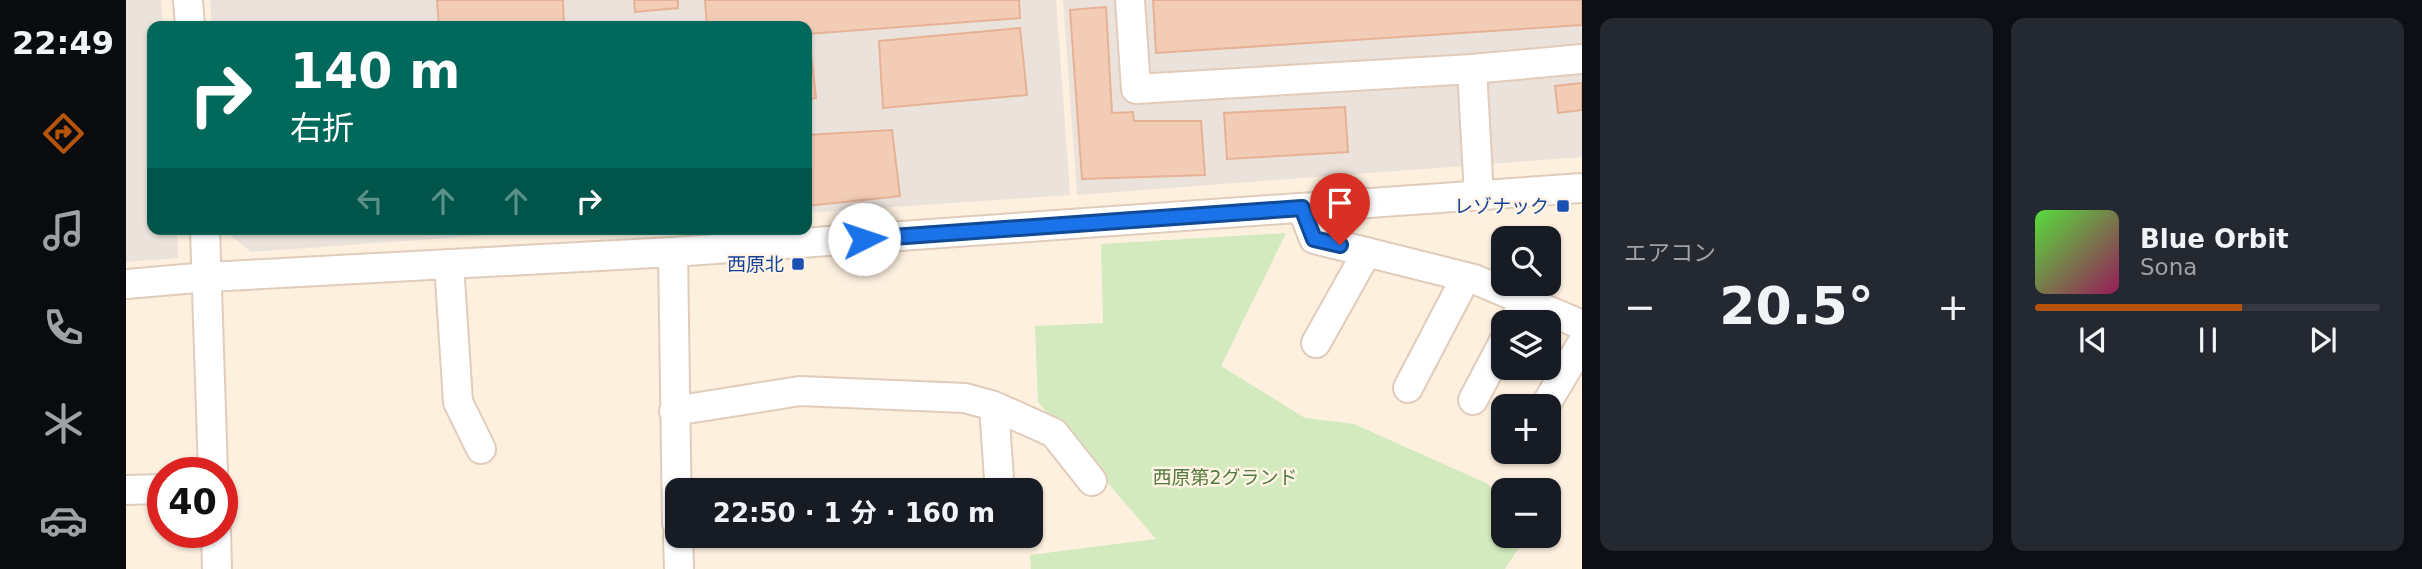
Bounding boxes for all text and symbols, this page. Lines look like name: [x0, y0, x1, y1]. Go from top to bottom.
text: 22:49: [12, 24, 114, 62]
text: 140 m: [290, 43, 460, 100]
icon: right: [175, 49, 266, 140]
icon: directions: [39, 109, 88, 158]
text: 右折: [290, 109, 354, 147]
pin: [1310, 173, 1370, 245]
icon: left: [351, 182, 389, 220]
icon: ahead: [424, 182, 462, 220]
icon: ahead: [497, 182, 535, 220]
icon: right: [570, 182, 608, 220]
icon: arrive: [1321, 184, 1359, 222]
place label: レゾナック: [1454, 195, 1549, 217]
marker: レゾナック: [1555, 198, 1571, 214]
position arrow: [827, 202, 901, 276]
icon: music: [39, 206, 88, 255]
text: Blue Orbit: [2140, 224, 2289, 254]
map controls: [1491, 226, 1561, 548]
button: search: [1491, 226, 1561, 296]
text: エアコン: [1624, 240, 1716, 266]
place label: 西原北: [727, 253, 784, 275]
text: Sona: [2140, 254, 2197, 280]
marker: 西原北: [790, 256, 806, 272]
text: 20.5°: [1719, 276, 1874, 336]
text: −: [1624, 285, 1656, 329]
text: +: [1937, 285, 1969, 329]
icon: phone: [39, 303, 88, 352]
button: layers: [1491, 310, 1561, 380]
icon: previous: [2074, 321, 2112, 359]
icon: pause: [2189, 321, 2227, 359]
icon: next: [2304, 321, 2342, 359]
button: +: [1491, 394, 1561, 464]
icon: climate: [39, 399, 88, 448]
speed limit sign: 40: [147, 457, 238, 548]
park label: 西原第2グランド: [1152, 466, 1298, 488]
button: −: [1491, 478, 1561, 548]
icon: car: [39, 496, 88, 545]
text: 22:50 · 1 分 · 160 m: [713, 498, 995, 528]

